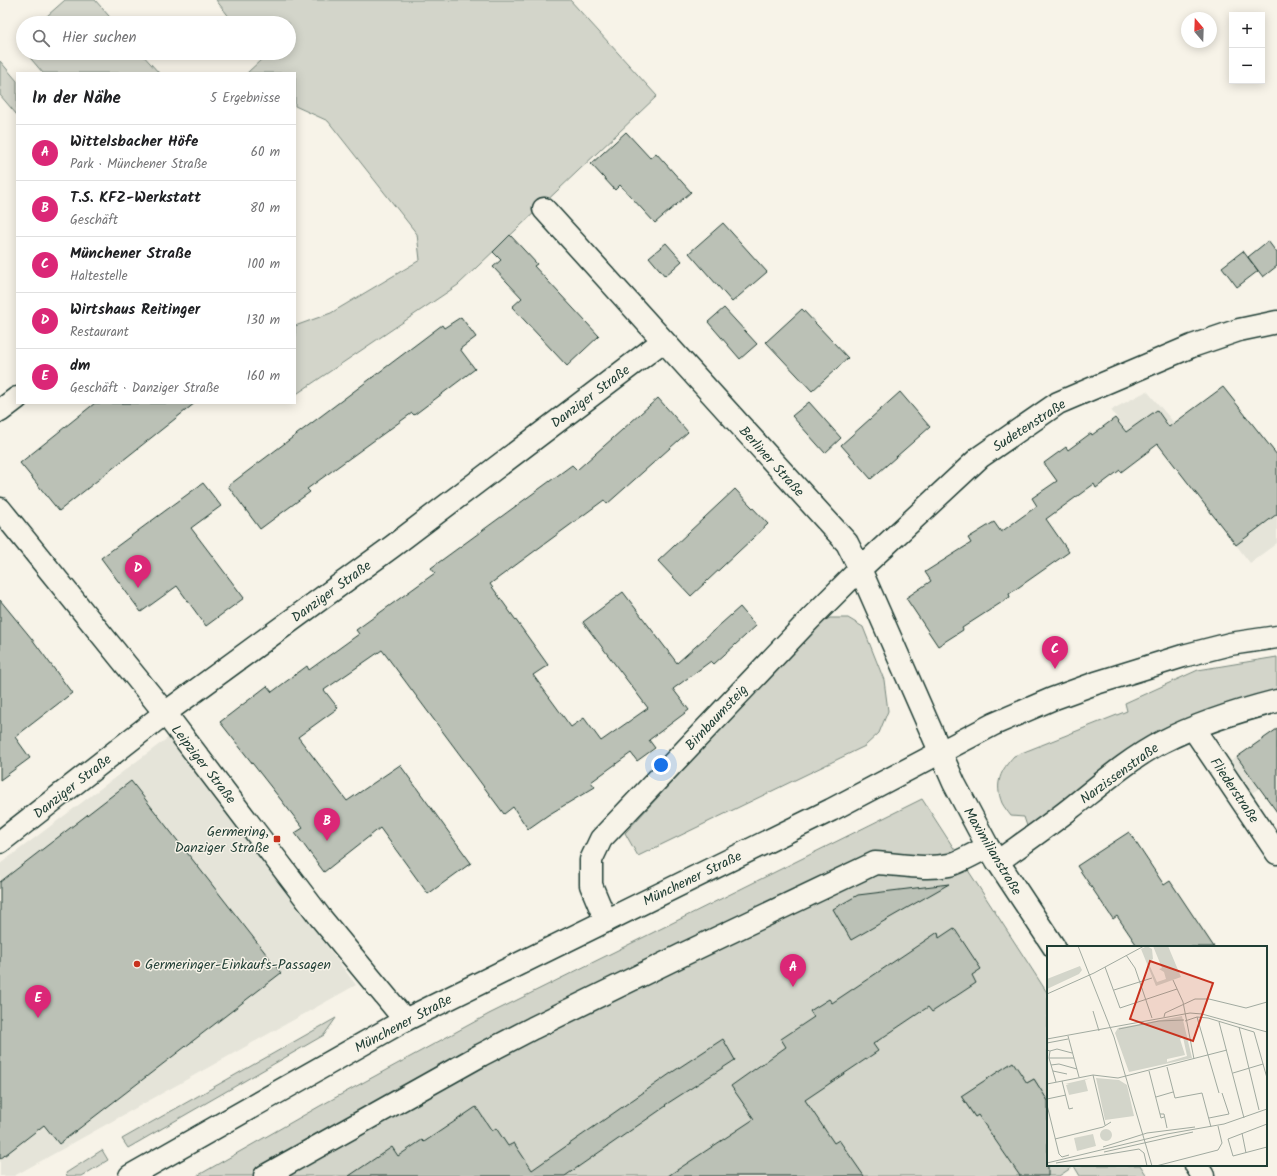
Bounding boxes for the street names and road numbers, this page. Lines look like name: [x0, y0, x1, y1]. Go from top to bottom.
street label: Danziger Straße: [546, 359, 635, 434]
street label: Sudetenstraße: [988, 393, 1071, 458]
street label: Berliner Straße: [733, 421, 810, 503]
street label: Danziger Straße: [287, 555, 377, 628]
street label: Birnbaumsteig: [680, 680, 753, 756]
street label: Leipziger Straße: [165, 720, 242, 809]
street label: Narzissenstraße: [1076, 737, 1164, 810]
street label: Danziger Straße: [29, 749, 117, 824]
street label: Fliederstraße: [1204, 753, 1265, 829]
street label: Maximilianstraße: [957, 803, 1027, 900]
street label: Münchener Straße: [639, 845, 746, 912]
street label: Münchener Straße: [351, 989, 457, 1059]

